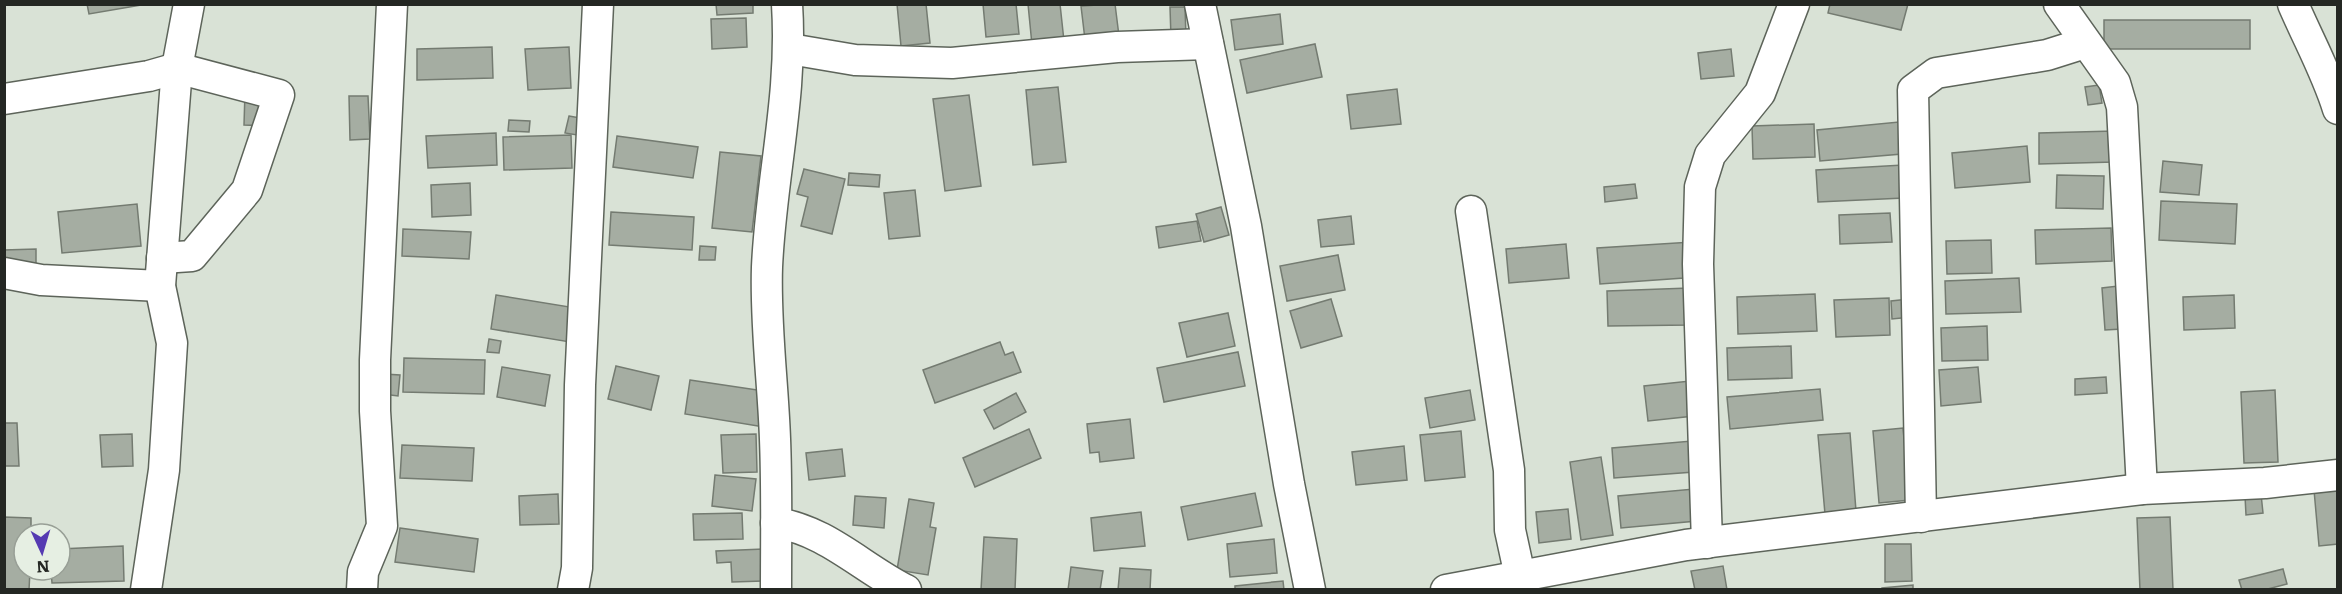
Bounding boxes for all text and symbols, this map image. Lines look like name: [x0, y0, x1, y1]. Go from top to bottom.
north arrow: [12, 522, 72, 582]
text: N: [36, 556, 51, 580]

